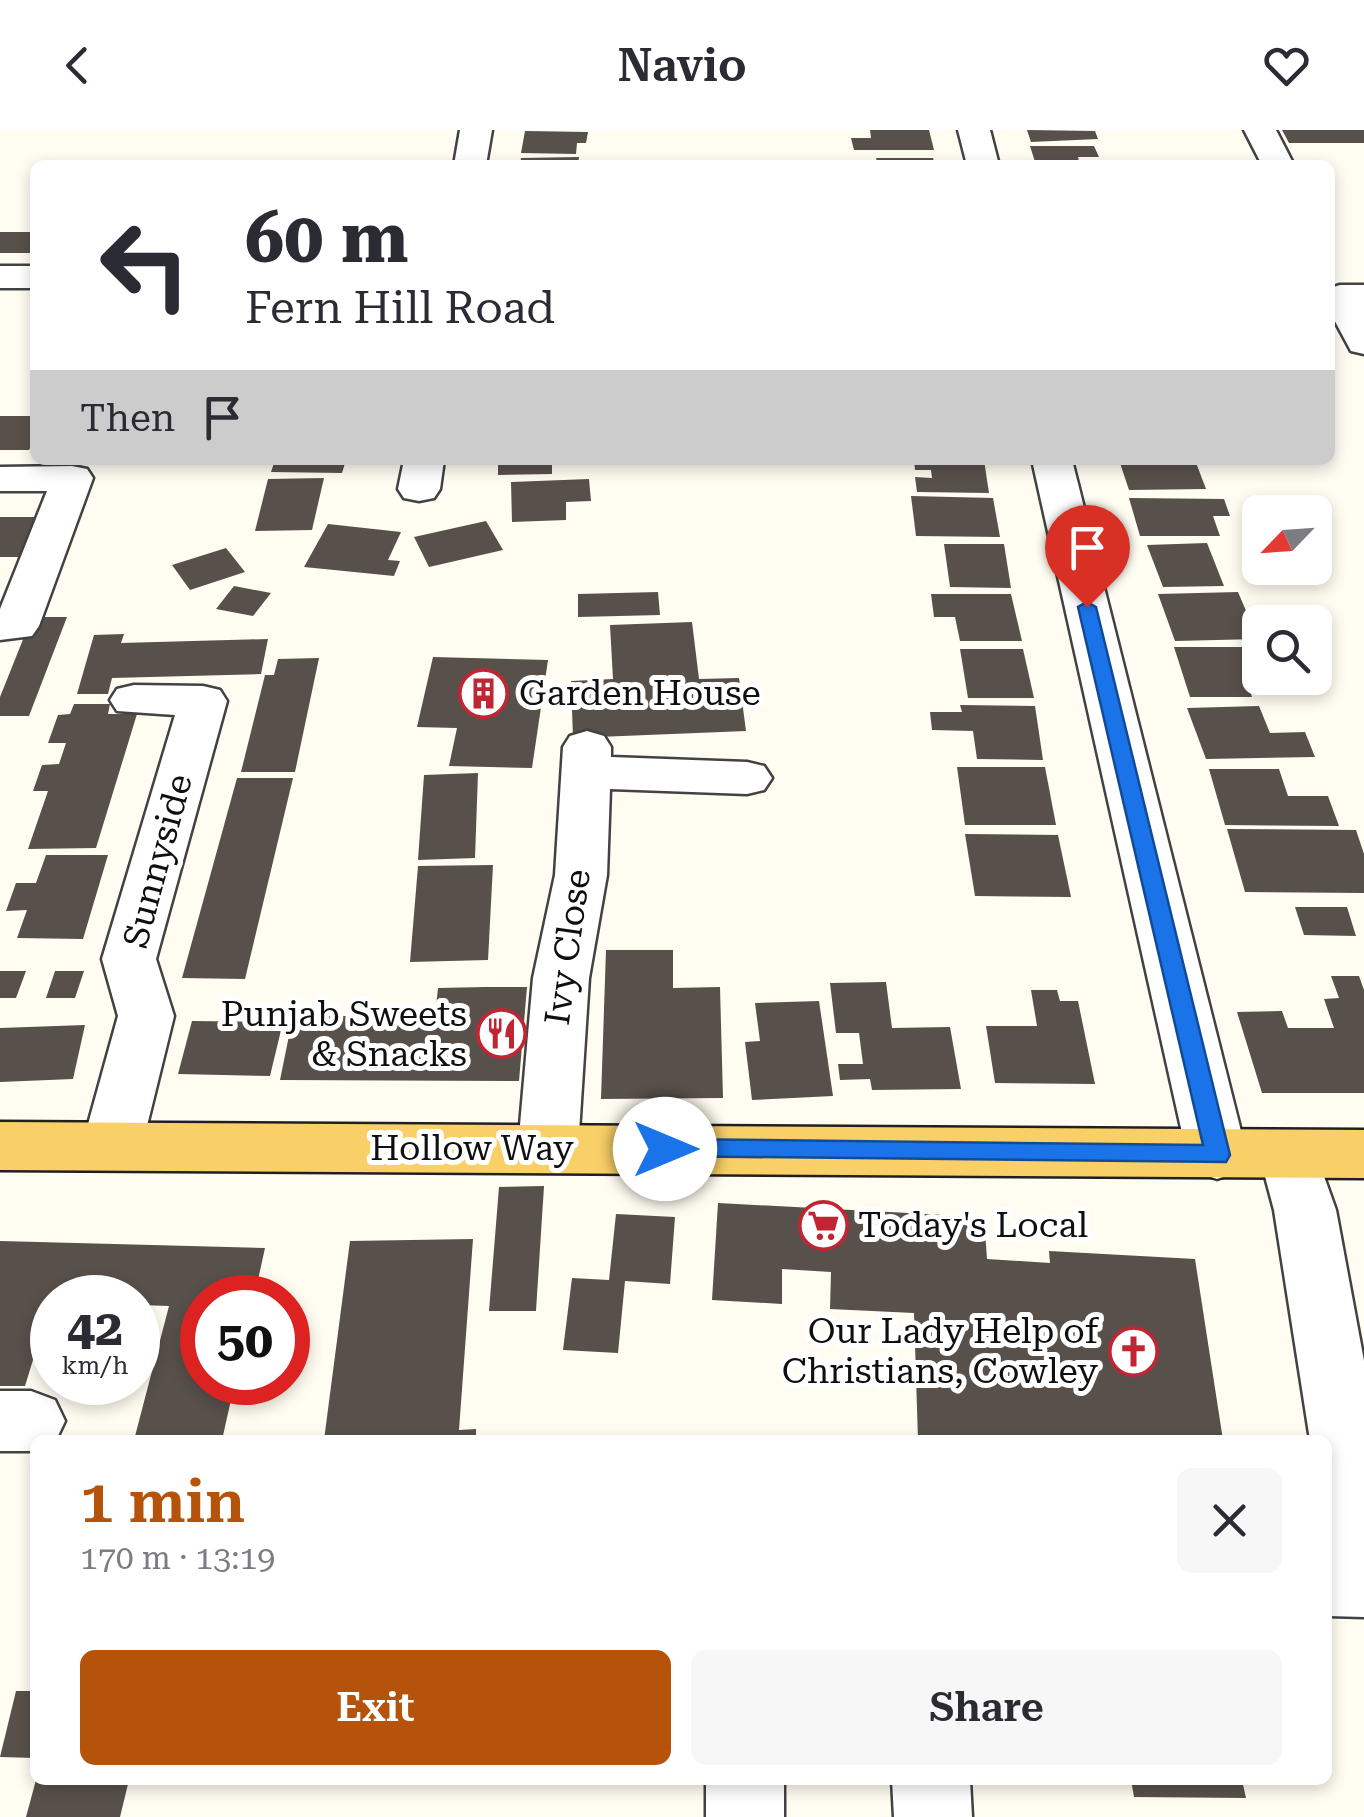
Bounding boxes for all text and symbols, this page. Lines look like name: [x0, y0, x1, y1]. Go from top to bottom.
icon: back: [50, 38, 105, 93]
icon: heart: [1259, 38, 1314, 93]
text: Navio: [617, 39, 747, 92]
text: 60 m: [245, 197, 409, 279]
icon: left: [80, 200, 210, 330]
text: Fern Hill Road: [245, 281, 555, 334]
icon: arrive: [195, 390, 250, 445]
text: Then: [80, 396, 175, 440]
north arrow: [1242, 495, 1332, 585]
map controls: [1242, 495, 1332, 695]
pin: [1045, 505, 1130, 608]
icon: arrive: [1060, 520, 1115, 575]
button: search: [1242, 605, 1332, 695]
building icon: Garden House: [458, 667, 510, 719]
place label: Garden House: [519, 673, 761, 714]
street label: Sunnyside: [115, 770, 201, 952]
street label: Ivy Close: [537, 867, 599, 1027]
place label: Punjab Sweets & Snacks: [221, 994, 467, 1075]
restaurant icon: Punjab Sweets & Snacks: [476, 1008, 528, 1060]
position arrow: [613, 1097, 717, 1201]
street label: Hollow Way: [370, 1128, 574, 1169]
supermarket icon: Today's Local: [797, 1199, 849, 1251]
place label: Today's Local: [858, 1205, 1088, 1246]
speed limit sign: 50: [180, 1275, 310, 1405]
text: 42: [67, 1299, 123, 1357]
place label: Our Lady Help of Christians, Cowley: [782, 1311, 1099, 1392]
church icon: Our Lady Help of Christians, Cowley: [1107, 1325, 1159, 1377]
text: km/h: [62, 1351, 128, 1380]
text: 1 min: [80, 1466, 245, 1537]
button: close: [1177, 1468, 1282, 1573]
text: 170 m · 13:19: [80, 1539, 275, 1577]
button: Exit: [80, 1650, 671, 1765]
button: Share: [691, 1650, 1282, 1765]

